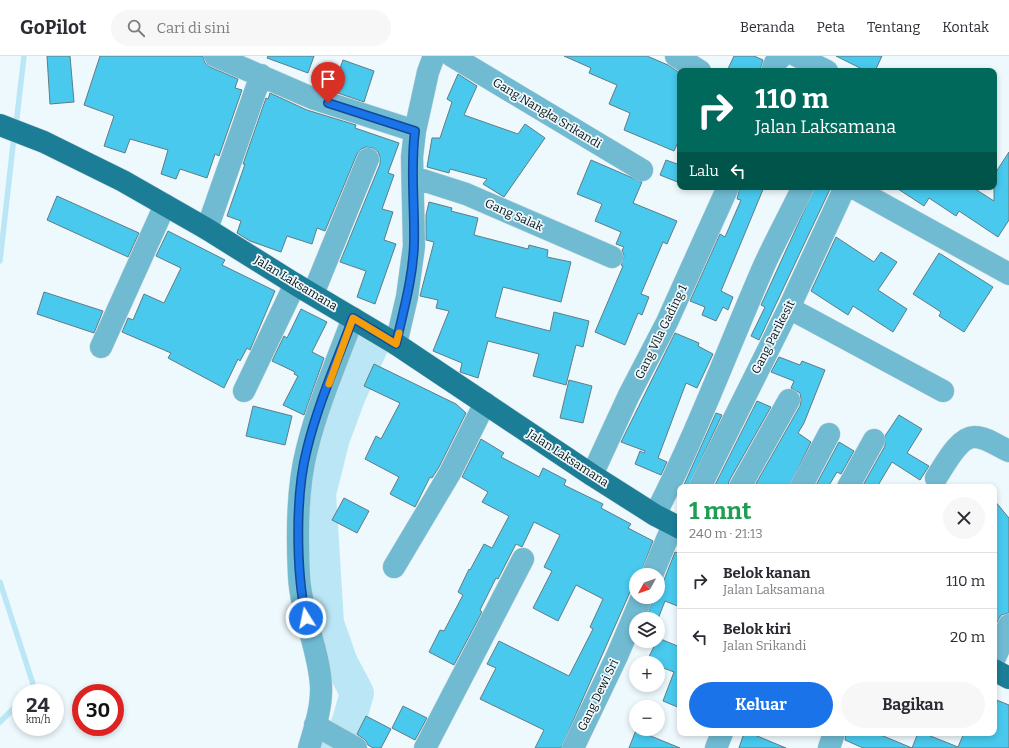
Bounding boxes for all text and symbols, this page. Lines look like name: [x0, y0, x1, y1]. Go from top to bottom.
search box: [111, 10, 391, 46]
text: GoPilot: [20, 16, 87, 39]
icon: search: [125, 17, 147, 39]
text: Cari di sini: [157, 19, 230, 37]
text: Beranda: [740, 19, 795, 36]
text: Peta: [817, 19, 845, 36]
text: Tentang: [867, 19, 920, 36]
text: Kontak: [942, 19, 989, 36]
pin: [311, 62, 345, 103]
icon: arrive: [317, 68, 339, 90]
street label: Gang Nangka Srikandi: [490, 75, 604, 151]
text: 110 m: [755, 82, 829, 115]
icon: right: [689, 84, 741, 136]
text: Jalan Laksamana: [755, 116, 896, 138]
icon: left: [727, 160, 749, 182]
text: Lalu: [689, 162, 719, 180]
street label: Gang Salak: [483, 196, 545, 234]
street label: Jalan Laksamana: [251, 252, 340, 313]
street label: Gang Vila Gading 1: [632, 282, 690, 381]
street label: Gang Parikesit: [748, 297, 798, 376]
street label: Jalan Laksamana: [524, 426, 612, 490]
text: 1 mnt: [689, 497, 752, 525]
button: close: [943, 497, 985, 539]
text: 240 m · 21:13: [689, 526, 763, 541]
text: Belok kanan: [723, 564, 811, 582]
north arrow: [629, 568, 665, 604]
map controls: [629, 568, 665, 736]
icon: right: [689, 570, 711, 592]
text: 110 m: [946, 572, 985, 590]
text: Jalan Laksamana: [723, 582, 825, 597]
position arrow: [285, 597, 327, 639]
button: layers: [629, 612, 665, 648]
text: Belok kiri: [723, 620, 791, 638]
icon: left: [689, 626, 711, 648]
text: 20 m: [950, 628, 985, 646]
text: Jalan Srikandi: [723, 638, 806, 653]
button: +: [629, 656, 665, 692]
street label: Gang Dewi Sri: [575, 657, 622, 733]
button: Keluar: [689, 682, 833, 728]
button: Bagikan: [841, 682, 985, 728]
speed limit sign: 30: [72, 684, 124, 736]
text: 24: [26, 693, 50, 717]
button: −: [629, 700, 665, 736]
text: km/h: [26, 714, 50, 726]

